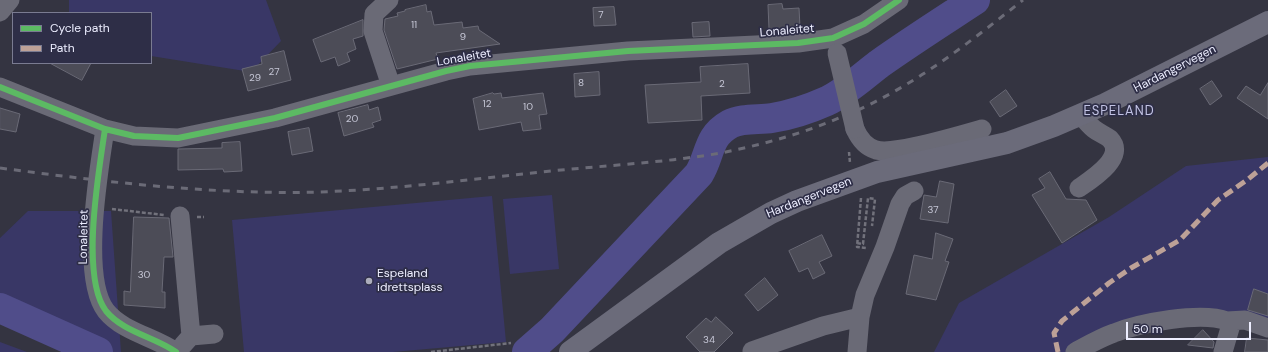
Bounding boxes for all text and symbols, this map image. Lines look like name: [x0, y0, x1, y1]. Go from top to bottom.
house number: 7: [598, 9, 604, 21]
legend: [12, 12, 152, 64]
house number: 11: [411, 19, 417, 31]
text: Cycle path: [50, 20, 110, 36]
street label: Lonaleitet: [759, 21, 815, 41]
house number: 9: [460, 31, 466, 43]
text: Path: [50, 40, 75, 56]
street label: Hardangervegen: [1131, 42, 1219, 96]
street label: Lonaleitet: [436, 46, 492, 70]
house number: 27: [269, 66, 279, 78]
house number: 29: [249, 72, 261, 84]
house number: 8: [578, 77, 584, 89]
house number: 2: [719, 78, 725, 90]
house number: 12: [483, 98, 491, 110]
house number: 10: [523, 101, 533, 113]
district label: ESPELAND: [1083, 104, 1155, 120]
house number: 20: [346, 113, 358, 125]
street label: Hardangervegen: [764, 174, 854, 222]
house number: 37: [927, 204, 939, 216]
street label: Lonaleitet: [76, 209, 92, 265]
place label: Espeland idrettsplass: [377, 267, 442, 295]
house number: 30: [138, 269, 150, 281]
marker: Espeland idrettsplass: [364, 276, 374, 286]
scale bar: [1128, 314, 1253, 340]
text: 50 m: [1133, 321, 1162, 337]
house number: 34: [703, 334, 715, 346]

